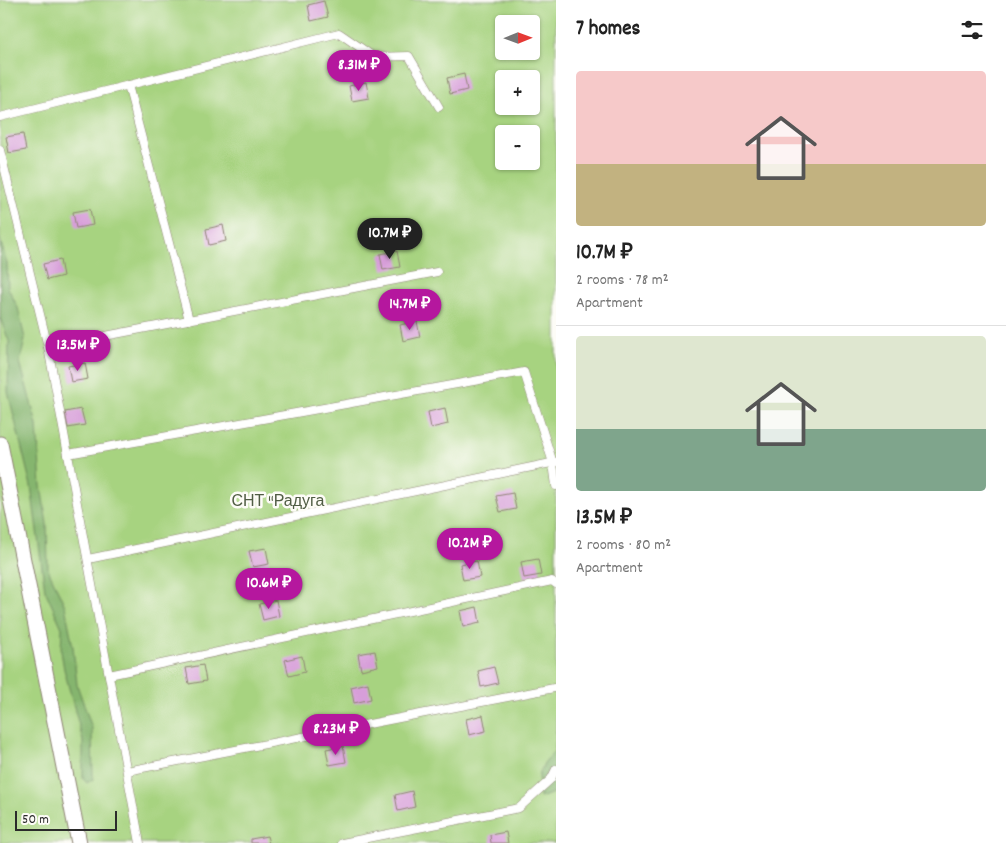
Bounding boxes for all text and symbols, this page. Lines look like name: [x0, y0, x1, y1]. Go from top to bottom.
north arrow: [495, 15, 540, 60]
map controls: [495, 15, 540, 170]
text: 7 homes: [576, 15, 640, 45]
icon: filters: [958, 16, 986, 44]
pin: 8.31M ₽: [313, 49, 405, 92]
text: 8.31M ₽: [338, 54, 380, 77]
button: +: [495, 70, 540, 115]
icon: home: [736, 103, 826, 193]
button: −: [495, 125, 540, 170]
pin: 10.7M ₽: [344, 218, 436, 260]
text: 10.7M ₽: [368, 222, 412, 245]
text: 10.7M ₽: [576, 239, 633, 269]
text: 2 rooms · 78 m²: [576, 269, 669, 292]
pin: 14.7M ₽: [364, 288, 456, 331]
text: Apartment: [576, 292, 643, 315]
text: 14.7M ₽: [389, 293, 431, 316]
pin: 13.5M ₽: [32, 330, 124, 372]
text: 13.5M ₽: [56, 334, 100, 357]
icon: home: [736, 369, 826, 459]
park label: СНТ "Радуга: [231, 491, 325, 514]
text: 13.5M ₽: [576, 504, 632, 534]
pin: 10.2M ₽: [424, 528, 516, 570]
text: 10.2M ₽: [448, 532, 492, 555]
text: 2 rooms · 80 m²: [576, 534, 671, 557]
text: Apartment: [576, 557, 643, 580]
pin: 10.6M ₽: [223, 568, 315, 610]
text: 10.6M ₽: [246, 572, 292, 595]
pin: 8.23M ₽: [290, 714, 382, 756]
text: 8.23M ₽: [313, 718, 359, 741]
scale bar: [15, 808, 118, 831]
text: 50 m: [22, 810, 49, 830]

